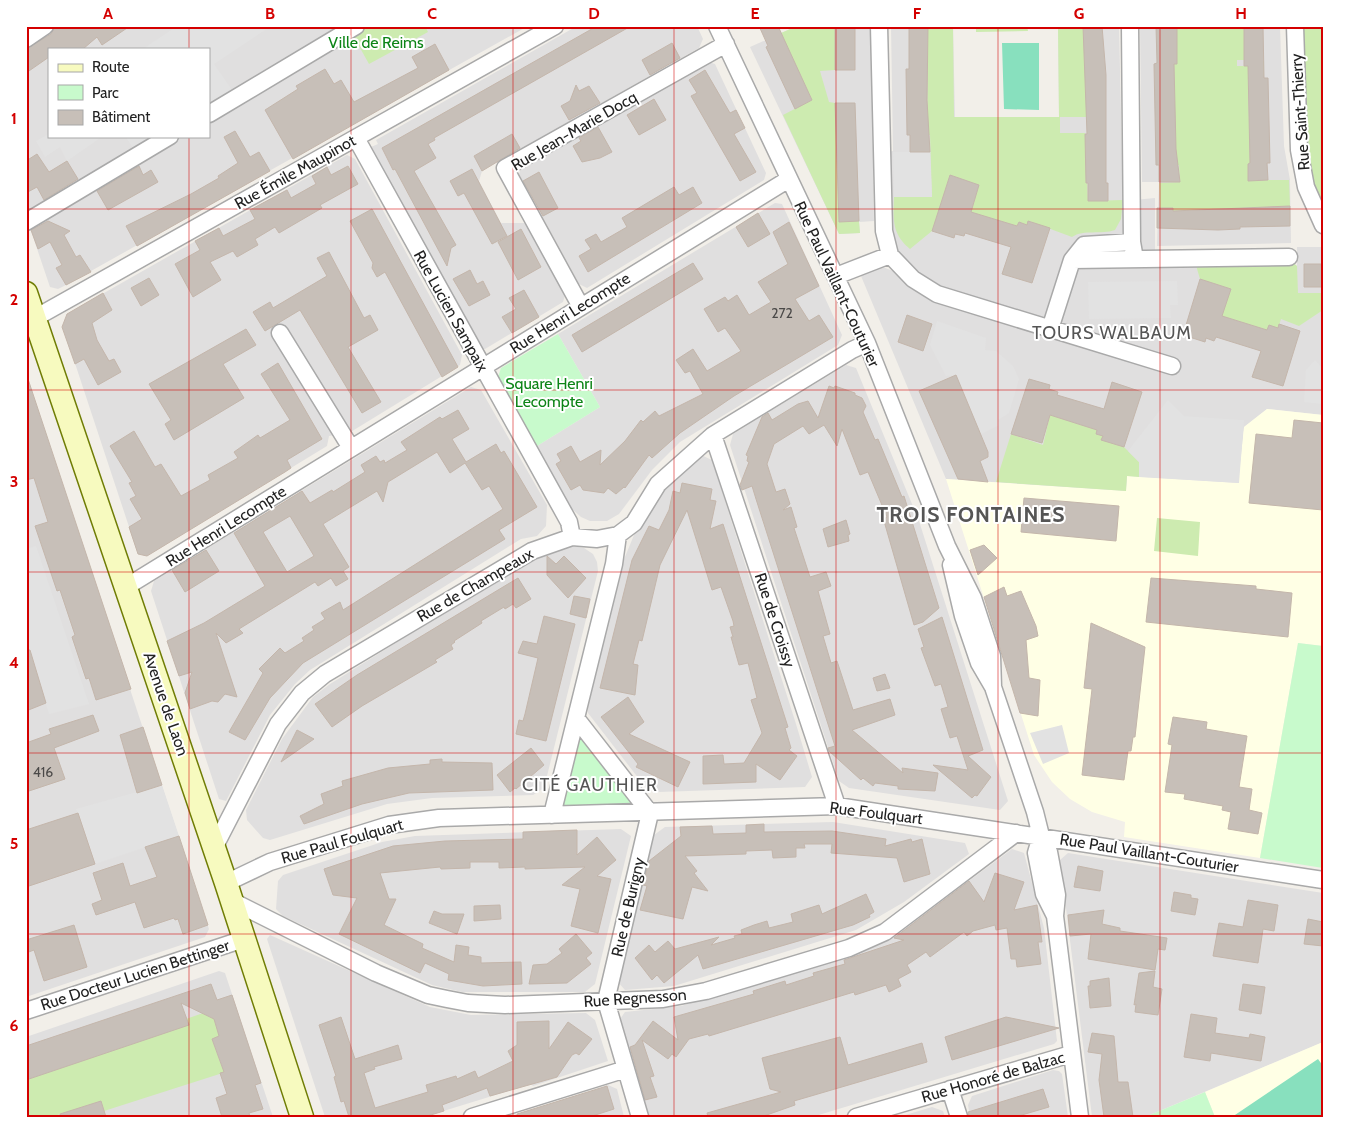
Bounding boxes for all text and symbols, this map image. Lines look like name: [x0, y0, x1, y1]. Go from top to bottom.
text: A: [103, 4, 113, 23]
text: B: [265, 4, 275, 23]
text: C: [427, 4, 437, 23]
text: D: [588, 4, 600, 23]
text: E: [750, 4, 760, 23]
text: F: [913, 4, 922, 23]
text: G: [1074, 4, 1084, 23]
text: H: [1235, 4, 1247, 23]
park label: Ville de Reims: [328, 33, 424, 52]
legend: [48, 48, 210, 138]
street label: Rue Saint-Thierry: [1286, 53, 1314, 171]
text: Route: [92, 58, 130, 76]
text: Parc: [92, 84, 119, 102]
street label: Rue Jean-Marie Docq: [508, 87, 640, 175]
text: Bâtiment: [92, 108, 150, 126]
text: 1: [11, 109, 17, 128]
street label: Rue Émile Maupinot: [231, 131, 359, 213]
street label: Rue Paul Vaillant-Couturier: [790, 198, 884, 371]
street label: Rue Lucien Sampaix: [410, 247, 492, 375]
street label: Rue Henri Lecompte: [506, 268, 634, 358]
text: 2: [10, 290, 18, 309]
house number: 272: [771, 304, 793, 322]
district label: TOURS WALBAUM: [1032, 322, 1192, 344]
park label: Square Henri Lecompte: [505, 374, 593, 411]
text: 3: [10, 472, 18, 491]
street label: Rue Henri Lecompte: [162, 481, 290, 571]
district label: TROIS FONTAINES: [877, 502, 1065, 527]
street label: Rue de Champeaux: [413, 544, 537, 626]
street label: Rue de Croissy: [751, 570, 799, 670]
street label: Avenue de Laon: [139, 650, 193, 758]
text: 4: [9, 653, 19, 672]
house number: 416: [33, 763, 53, 781]
district label: CITÉ GAUTHIER: [522, 774, 658, 796]
street label: Rue Foulquart: [828, 798, 924, 828]
street label: Rue Paul Foulquart: [279, 814, 406, 867]
street label: Rue Paul Vaillant-Couturier: [1058, 829, 1241, 877]
text: 5: [10, 834, 18, 853]
street label: Rue de Burigny: [607, 855, 649, 959]
street label: Rue Docteur Lucien Bettinger: [38, 935, 233, 1015]
street label: Rue Regnesson: [583, 985, 687, 1011]
text: 6: [10, 1016, 19, 1035]
street label: Rue Honoré de Balzac: [919, 1047, 1067, 1107]

